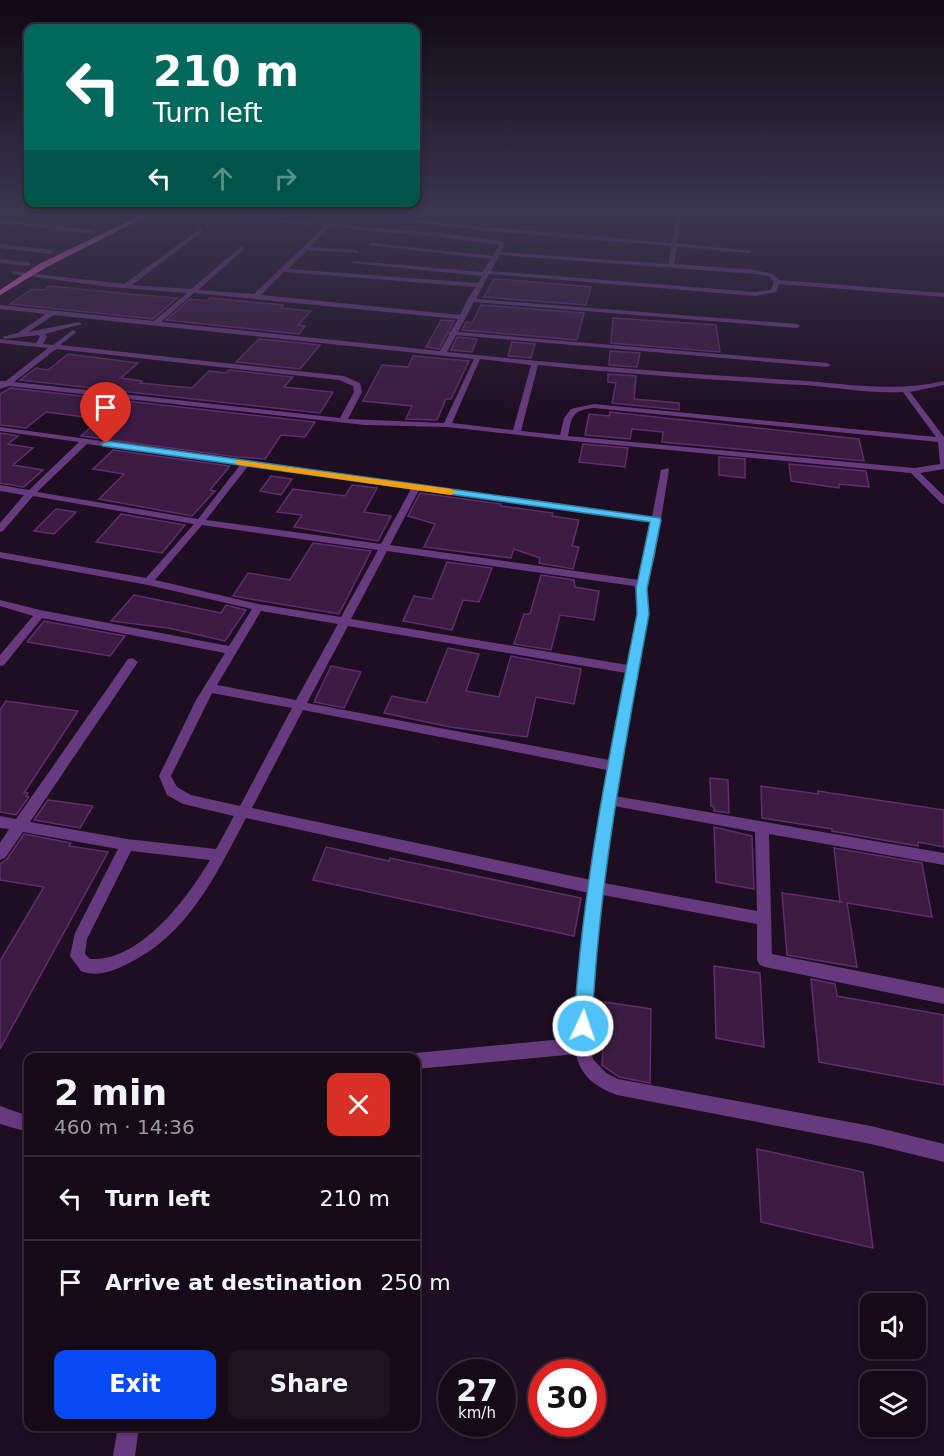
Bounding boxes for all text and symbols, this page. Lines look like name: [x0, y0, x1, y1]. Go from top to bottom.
text: 210 m: [153, 47, 299, 96]
icon: left: [54, 48, 132, 126]
text: Turn left: [153, 97, 263, 128]
icon: left: [143, 162, 176, 195]
icon: ahead: [206, 162, 239, 195]
icon: right: [269, 162, 302, 195]
pin: [80, 382, 131, 444]
icon: arrive: [89, 391, 122, 424]
position arrow: [551, 994, 615, 1058]
text: 2 min: [54, 1072, 167, 1113]
button: close: [327, 1073, 390, 1136]
text: 460 m · 14:36: [54, 1115, 195, 1139]
icon: left: [54, 1182, 87, 1215]
text: Turn left: [105, 1186, 210, 1211]
text: 210 m: [320, 1186, 390, 1211]
icon: arrive: [54, 1266, 87, 1299]
text: Arrive at destination: [105, 1270, 362, 1295]
text: 250 m: [380, 1270, 451, 1295]
map controls: [860, 1293, 926, 1437]
button: sound: [860, 1293, 926, 1359]
button: Exit: [54, 1350, 216, 1419]
button: Share: [228, 1350, 390, 1419]
speed limit sign: 30: [528, 1359, 606, 1437]
button: layers: [860, 1371, 926, 1437]
text: 27: [456, 1373, 498, 1408]
text: km/h: [458, 1404, 496, 1422]

